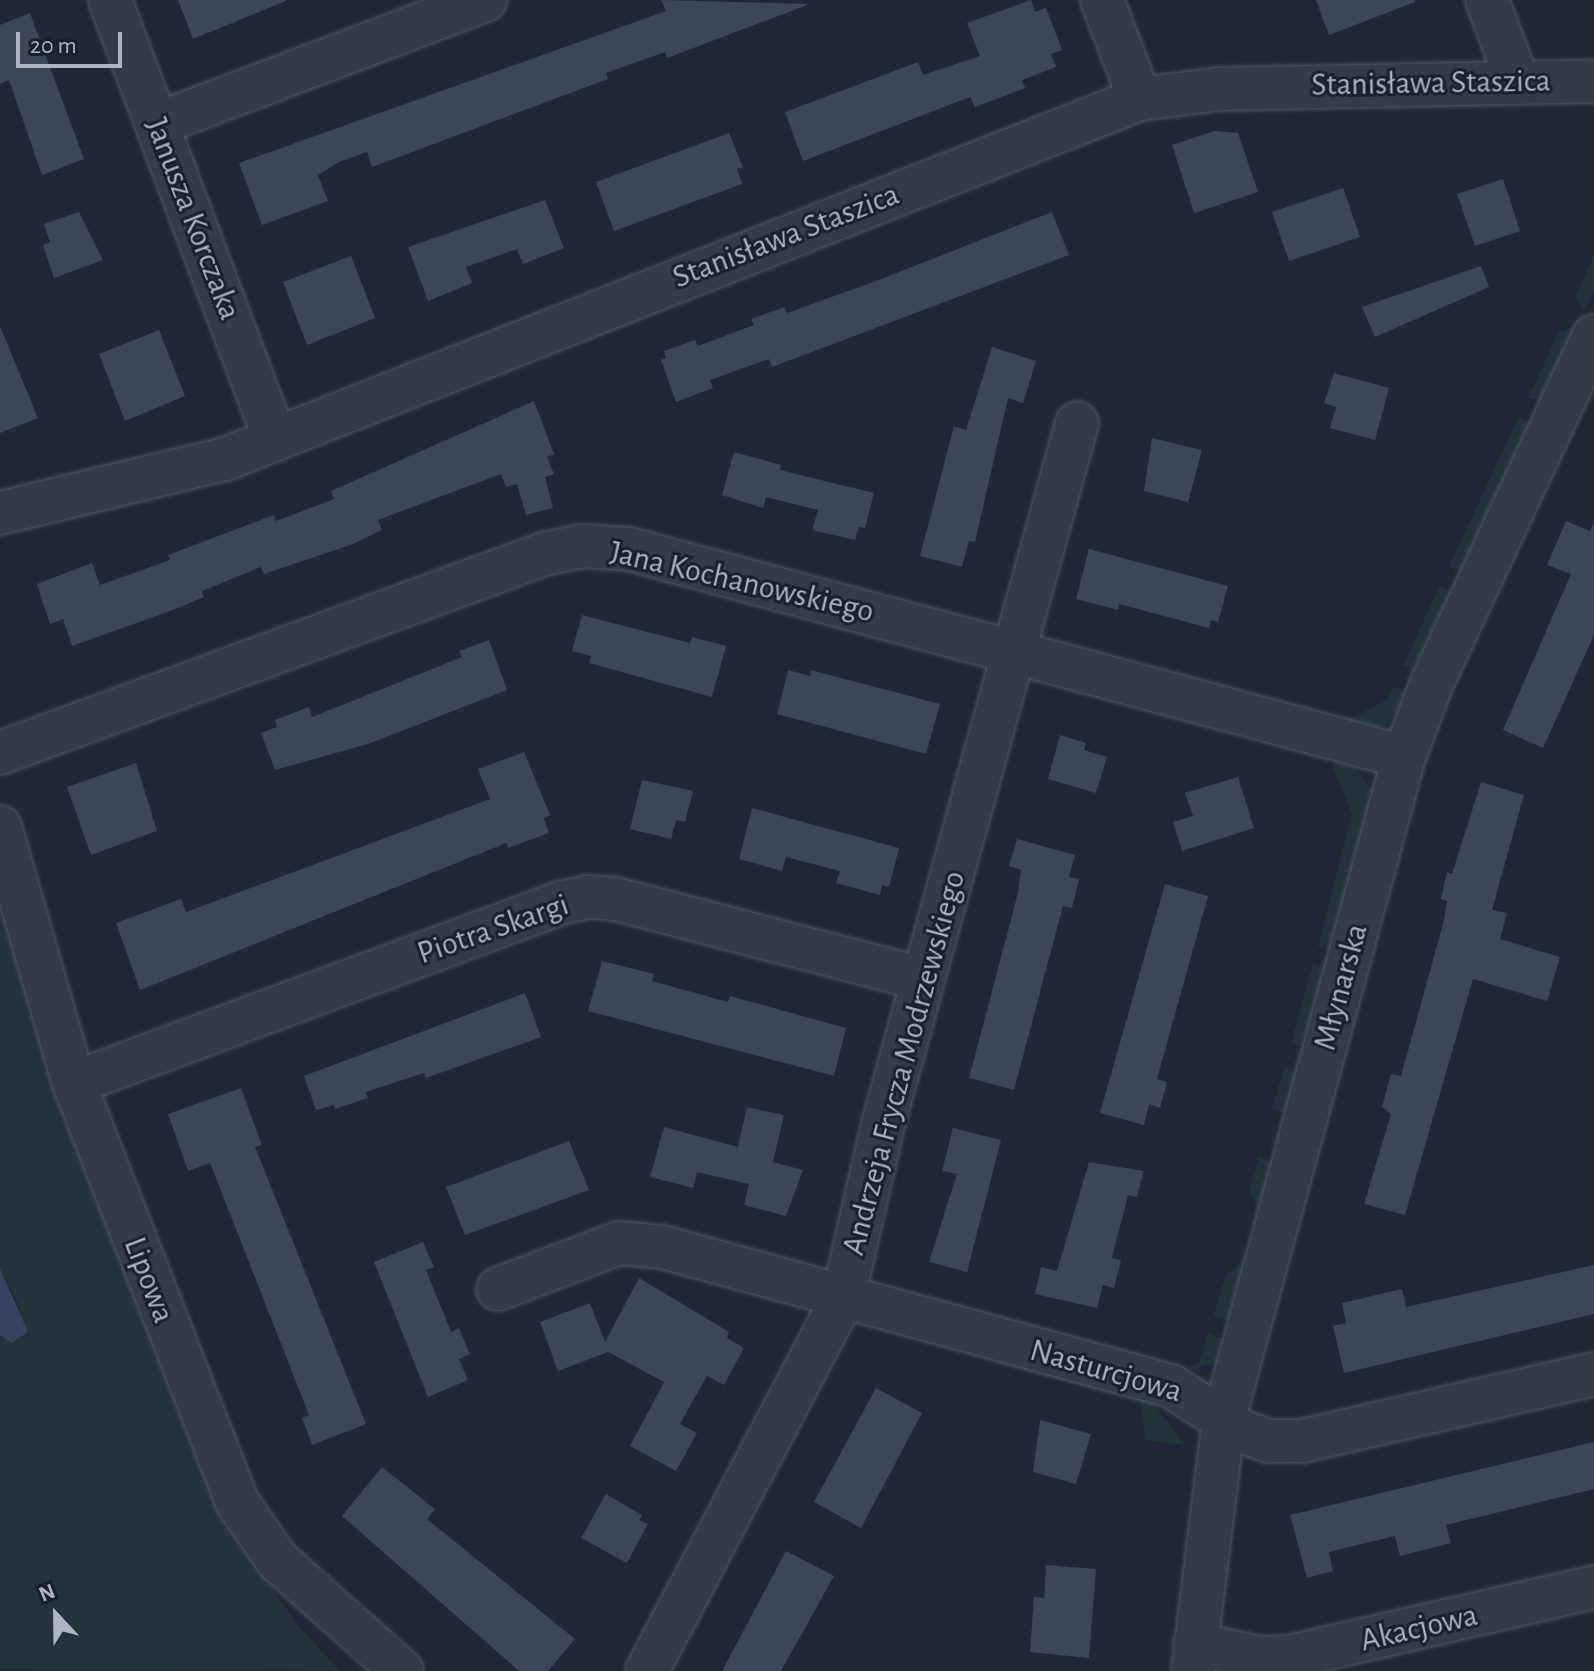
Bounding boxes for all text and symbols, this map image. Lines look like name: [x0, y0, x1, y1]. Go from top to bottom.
scale bar: [20, 16, 126, 66]
text: 20 m: [30, 34, 77, 58]
street label: Stanisława Staszica: [1311, 62, 1551, 104]
street label: Janusza Korczaka: [137, 113, 249, 325]
street label: Stanisława Staszica: [667, 175, 905, 297]
street label: Jana Kochanowskiego: [606, 533, 878, 631]
street label: Andrzeja Frycza Modrzewskiego: [834, 867, 974, 1259]
street label: Piotra Skargi: [412, 885, 574, 973]
street label: Młynarska: [1306, 920, 1376, 1054]
street label: Lipowa: [115, 1232, 183, 1328]
street label: Nasturcjowa: [1026, 1331, 1186, 1411]
north arrow: [16, 1575, 96, 1655]
text: N: [36, 1580, 58, 1606]
street label: Akacjowa: [1357, 1596, 1481, 1660]

